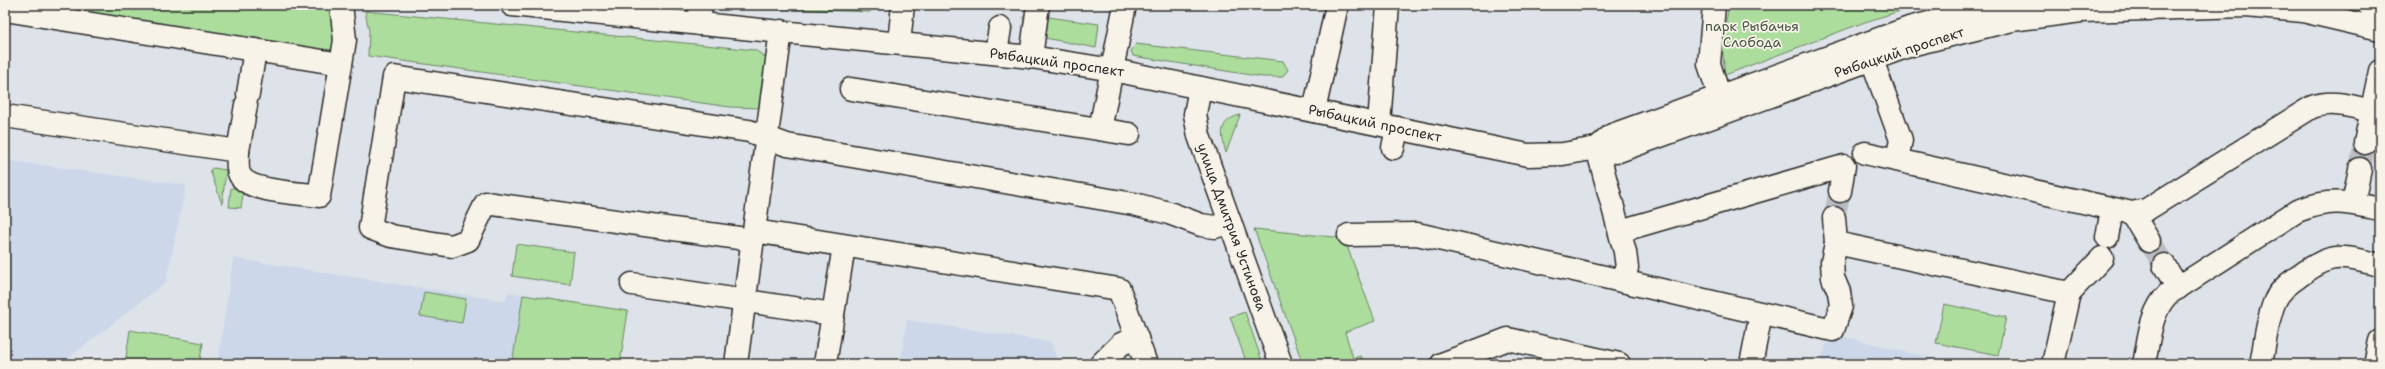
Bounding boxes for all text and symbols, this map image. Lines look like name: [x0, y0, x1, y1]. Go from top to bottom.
park label: парк Рыбачья Слобода: [1705, 17, 1799, 51]
street label: Рыбацкий проспект: [1832, 22, 1967, 82]
street label: Рыбацкий проспект: [988, 44, 1126, 80]
street label: Рыбацкий проспект: [1307, 100, 1444, 146]
street label: улица Дмитрия Устинова: [1193, 141, 1271, 314]

